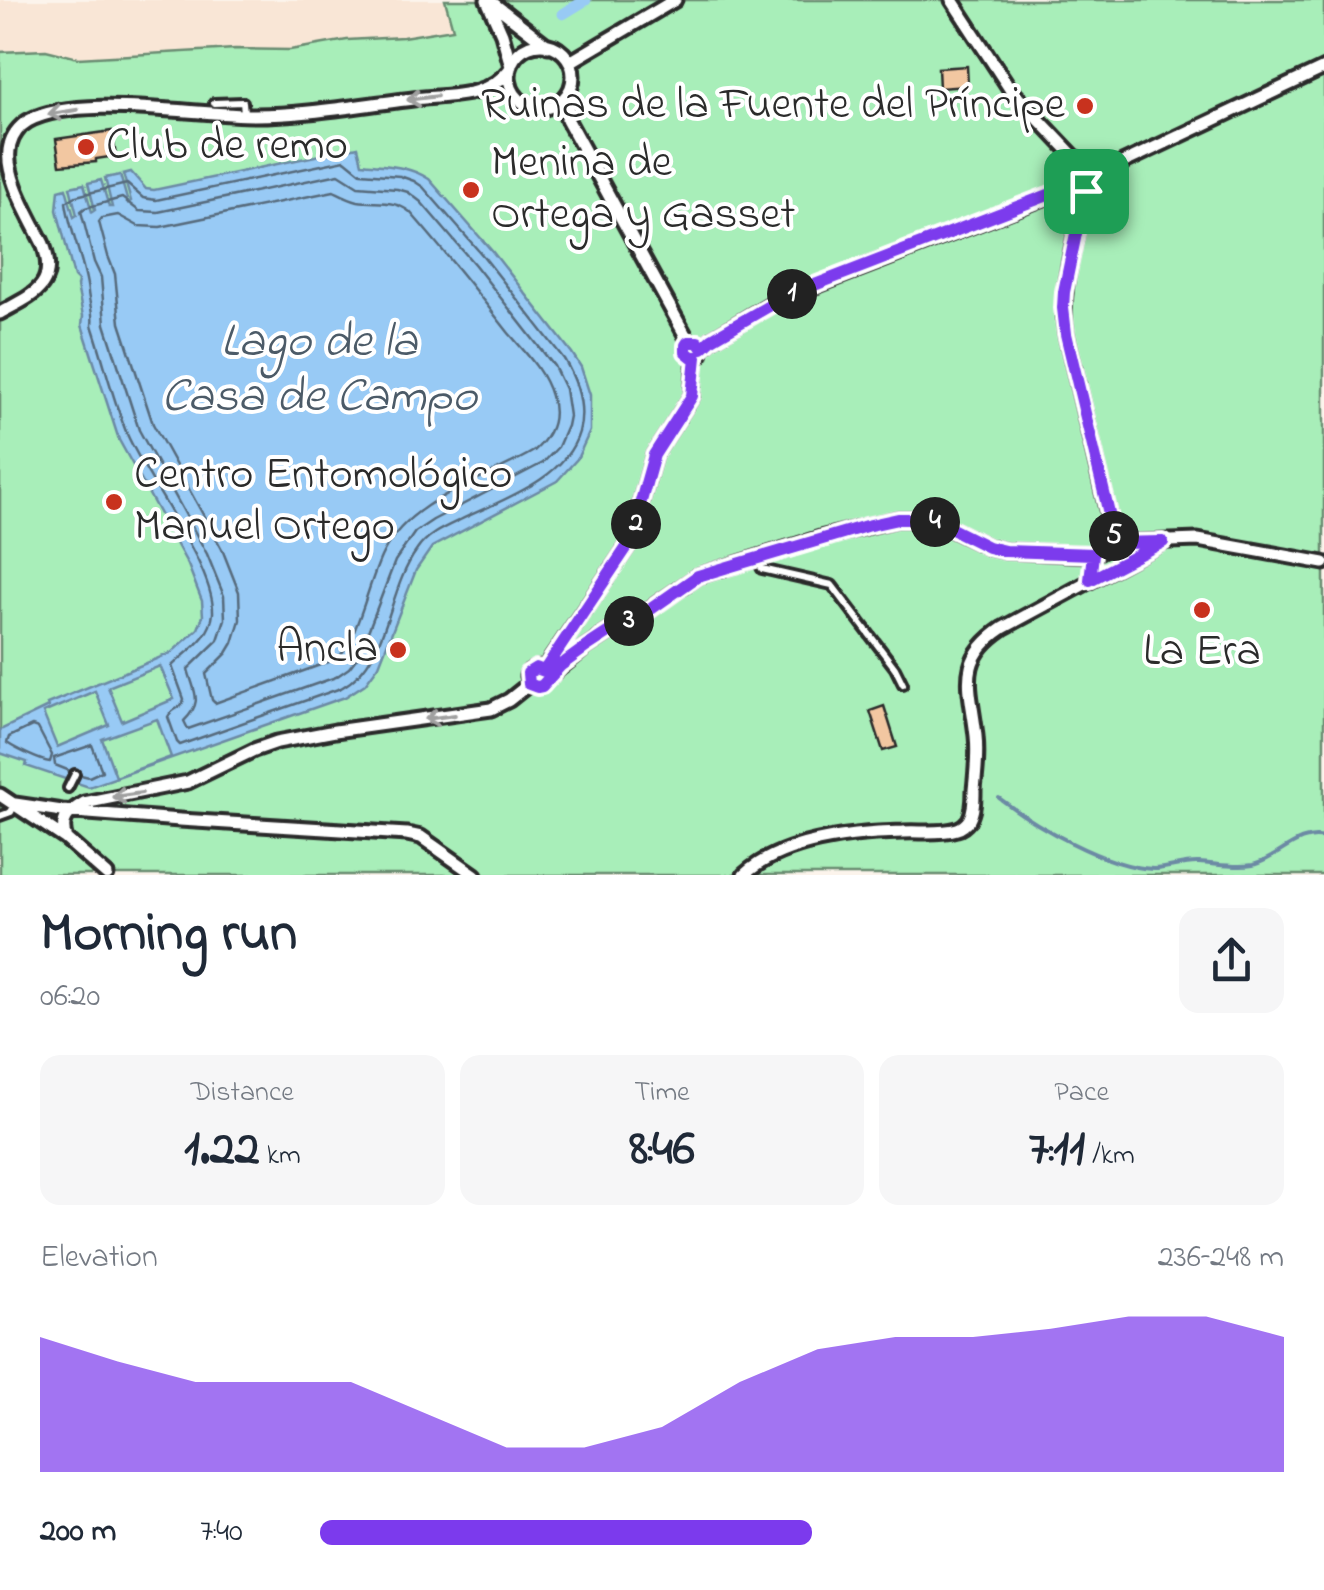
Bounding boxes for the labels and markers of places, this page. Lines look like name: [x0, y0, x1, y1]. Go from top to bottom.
place label: Ruinas de la Fuente del Príncipe: [481, 73, 1066, 139]
marker: Ruinas de la Fuente del Príncipe: [1074, 95, 1096, 117]
place label: Club de remo: [106, 114, 348, 180]
place label: Menina de Ortega y Gasset: [491, 131, 795, 250]
marker: Club de remo: [75, 136, 97, 158]
pin: [1044, 149, 1129, 234]
marker: Menina de Ortega y Gasset: [460, 179, 482, 201]
pin: 1: [767, 269, 817, 319]
place label: Centro Entomológico Manuel Ortego: [134, 443, 512, 562]
marker: Centro Entomológico Manuel Ortego: [103, 491, 125, 513]
pin: 4: [910, 497, 960, 547]
pin: 2: [611, 499, 661, 549]
pin: 5: [1089, 511, 1139, 561]
pin: 3: [604, 596, 654, 646]
marker: La Era: [1191, 599, 1213, 621]
place label: Ancla: [276, 617, 378, 683]
place label: La Era: [1143, 620, 1261, 686]
marker: Ancla: [387, 639, 409, 661]

